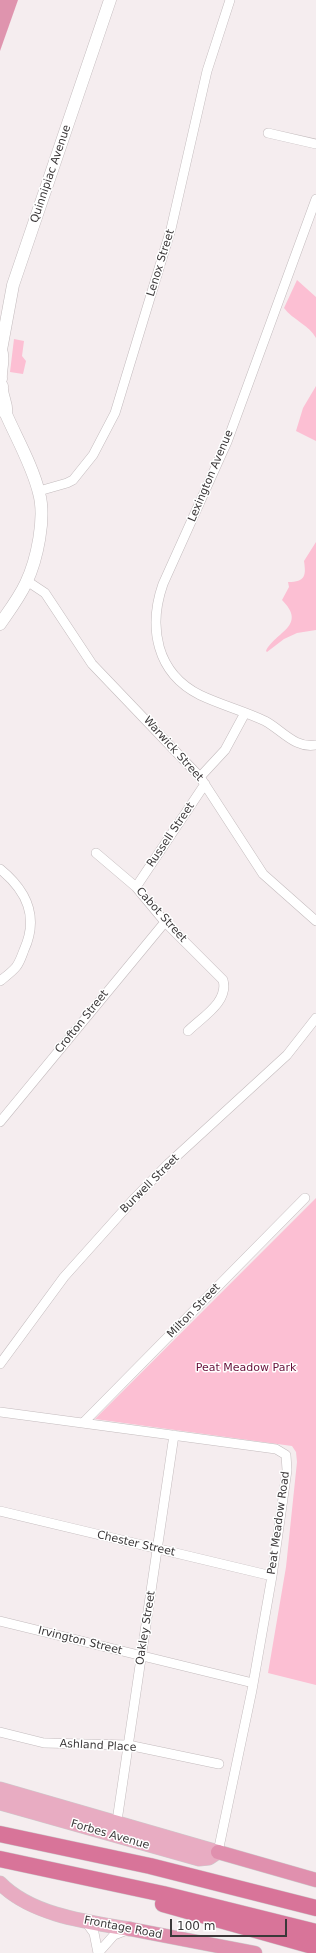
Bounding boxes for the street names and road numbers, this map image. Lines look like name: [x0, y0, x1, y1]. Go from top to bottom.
street label: Quinnipiac Avenue: [28, 123, 74, 225]
street label: Lenox Street: [145, 228, 177, 298]
street label: Lexington Avenue: [186, 428, 236, 524]
street label: Warwick Street: [140, 714, 206, 784]
street label: Russell Street: [144, 800, 198, 870]
street label: Cabot Street: [133, 885, 189, 945]
street label: Crofton Street: [53, 988, 111, 1056]
street label: Burwell Street: [118, 1152, 182, 1216]
street label: Milton Street: [165, 1281, 223, 1341]
street label: Peat Meadow Road: [265, 1470, 293, 1576]
street label: Chester Street: [96, 1529, 176, 1559]
street label: Oakley Street: [134, 1590, 158, 1666]
street label: Irvington Street: [37, 1624, 123, 1658]
street label: Ashland Place: [59, 1737, 137, 1755]
street label: Forbes Avenue: [69, 1817, 151, 1853]
street label: Frontage Road: [83, 1914, 163, 1942]

